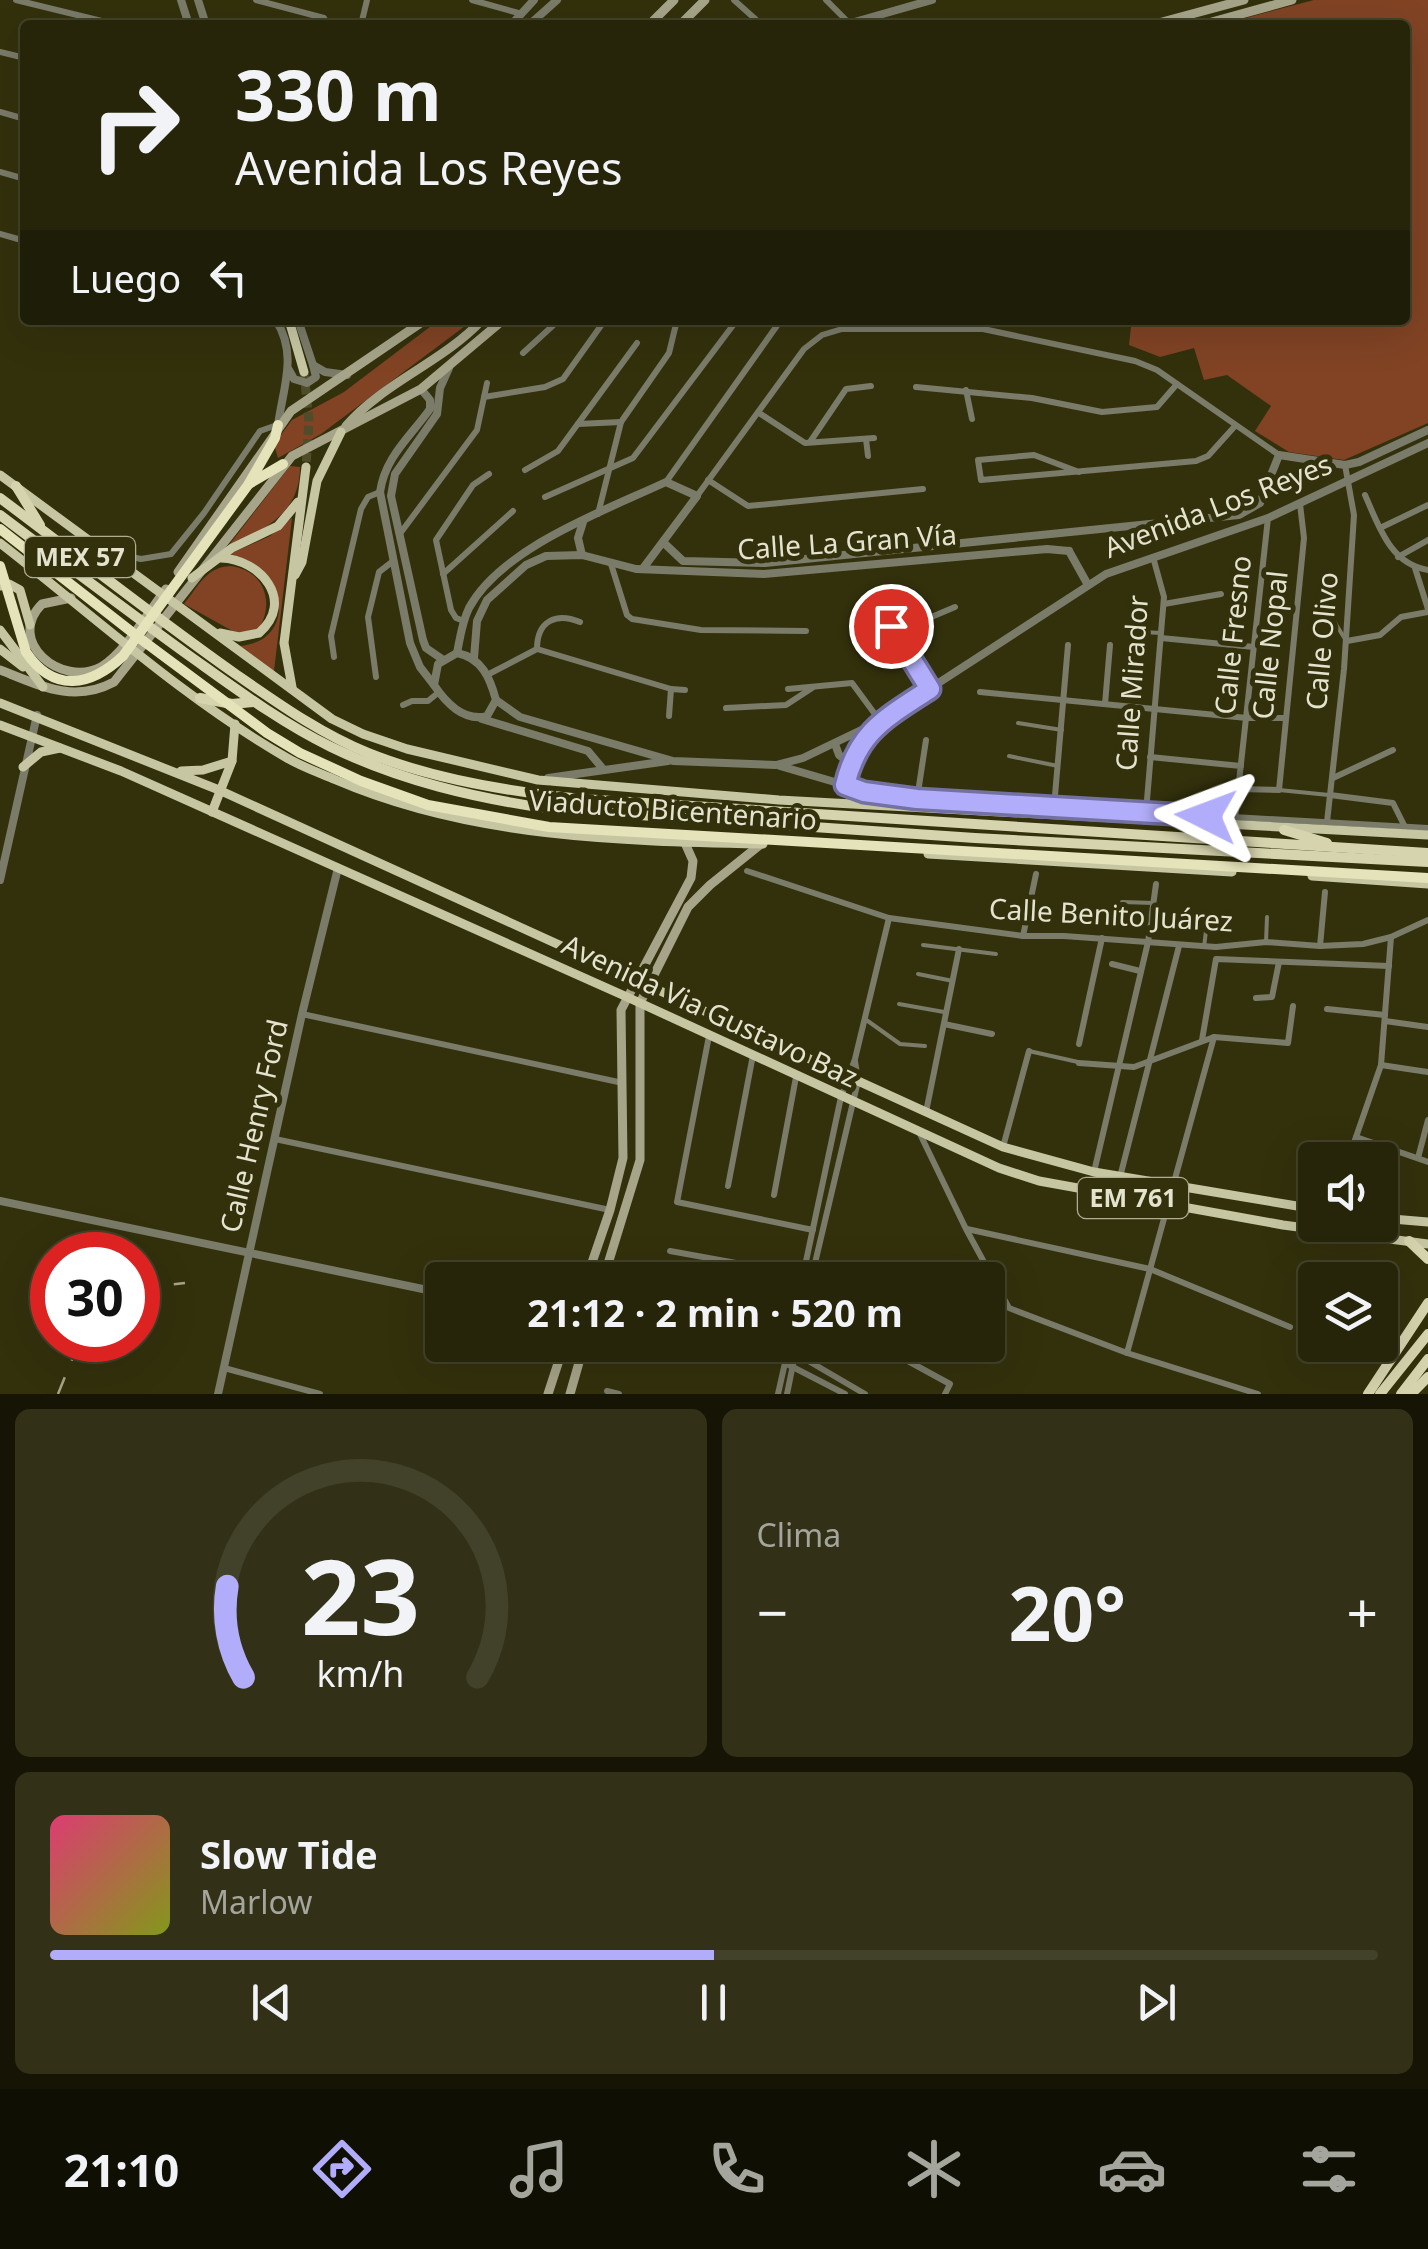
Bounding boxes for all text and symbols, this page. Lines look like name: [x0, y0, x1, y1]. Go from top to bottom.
text: 330 m: [235, 46, 442, 142]
icon: right: [70, 60, 200, 190]
text: Avenida Los Reyes: [235, 137, 622, 198]
icon: left: [201, 250, 256, 305]
text: Luego: [70, 252, 181, 304]
street label: Avenida Los Reyes: [1098, 444, 1337, 566]
street label: Calle La Gran Vía: [736, 514, 958, 568]
road number: MEX 57: [25, 537, 135, 577]
street label: Calle Fresno: [1205, 553, 1259, 716]
street label: Calle Nopal: [1242, 569, 1296, 721]
street label: Calle Olivo: [1296, 570, 1346, 712]
pin: [849, 584, 934, 669]
street label: Calle Mirador: [1106, 593, 1156, 772]
icon: arrive: [864, 599, 919, 654]
position arrow: [1154, 764, 1258, 868]
street label: Viaducto Bicentenario: [528, 780, 818, 838]
street label: Calle Benito Juárez: [988, 889, 1234, 939]
street label: Avenida Via Gustavo Baz: [556, 925, 864, 1095]
street label: Calle Henry Ford: [210, 1015, 296, 1236]
map controls: [1298, 1142, 1398, 1362]
button: sound: [1298, 1142, 1398, 1242]
road number: EM 761: [1078, 1178, 1188, 1218]
speed limit sign: 30: [30, 1232, 160, 1362]
button: layers: [1298, 1262, 1398, 1362]
text: 21:12 · 2 min · 520 m: [527, 1286, 903, 1338]
text: Clima: [757, 1513, 841, 1556]
text: 23: [301, 1524, 420, 1665]
text: 20°: [1008, 1561, 1126, 1663]
text: −: [757, 1574, 788, 1649]
text: +: [1347, 1574, 1378, 1649]
text: km/h: [317, 1649, 405, 1697]
text: Slow Tide: [200, 1828, 378, 1880]
text: Marlow: [200, 1880, 312, 1923]
icon: previous: [244, 1975, 299, 2030]
icon: pause: [686, 1975, 741, 2030]
icon: next: [1129, 1975, 1184, 2030]
icon: directions: [307, 2134, 377, 2204]
icon: music: [504, 2134, 574, 2204]
icon: phone: [702, 2134, 772, 2204]
icon: climate: [899, 2134, 969, 2204]
icon: car: [1097, 2134, 1167, 2204]
icon: filters: [1294, 2134, 1364, 2204]
text: 21:10: [64, 2139, 179, 2200]

